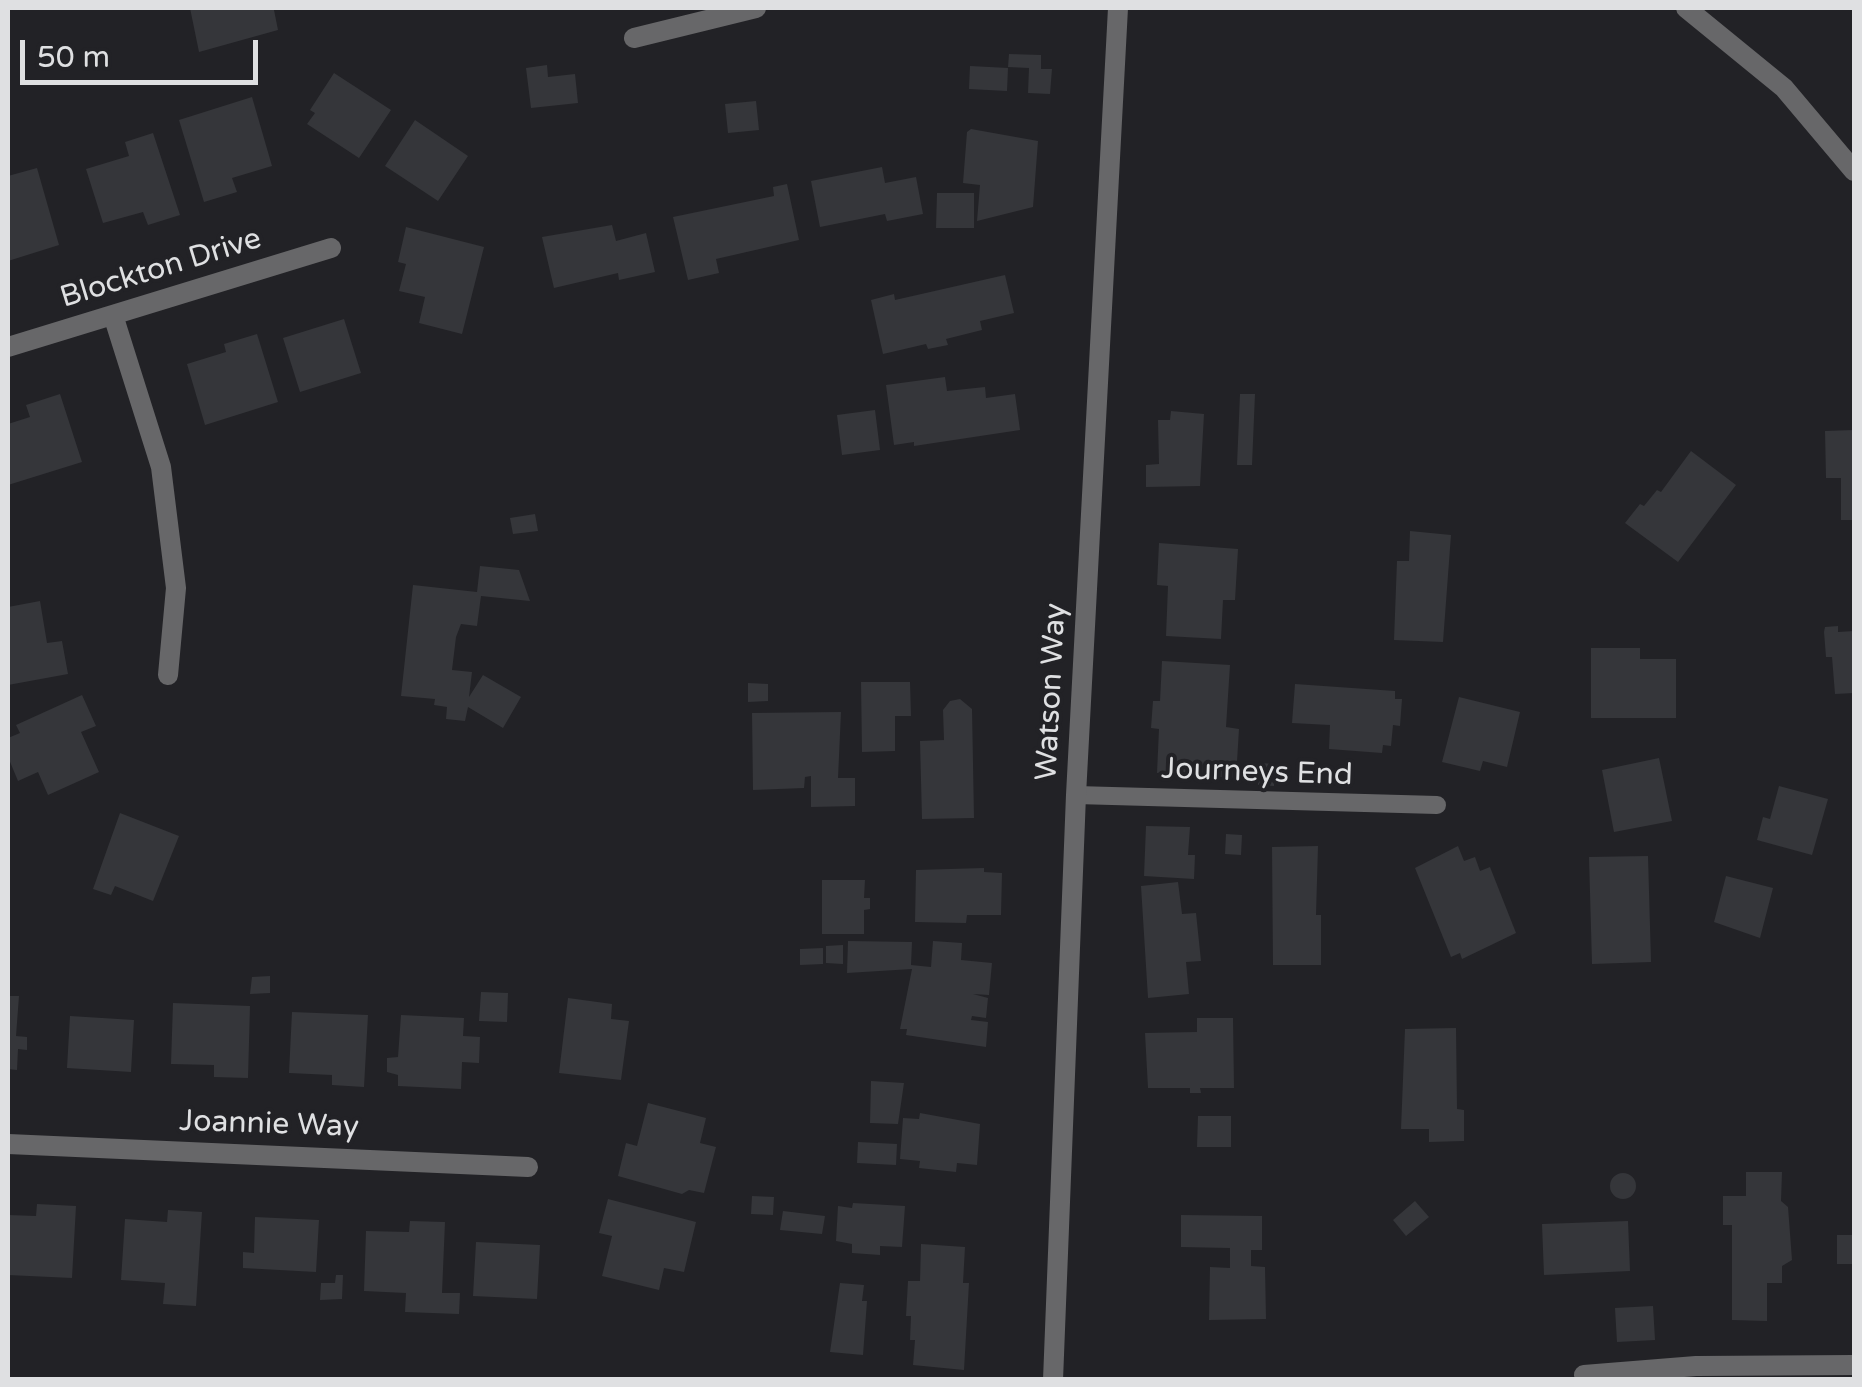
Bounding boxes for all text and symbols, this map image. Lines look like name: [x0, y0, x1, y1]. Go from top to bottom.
scale bar: [25, 20, 262, 82]
text: 50 m: [37, 39, 110, 76]
street label: Blockton Drive: [56, 221, 266, 317]
street label: Watson Way: [1029, 602, 1075, 782]
street label: Journeys End: [1161, 752, 1353, 794]
street label: Joannie Way: [179, 1104, 359, 1146]

